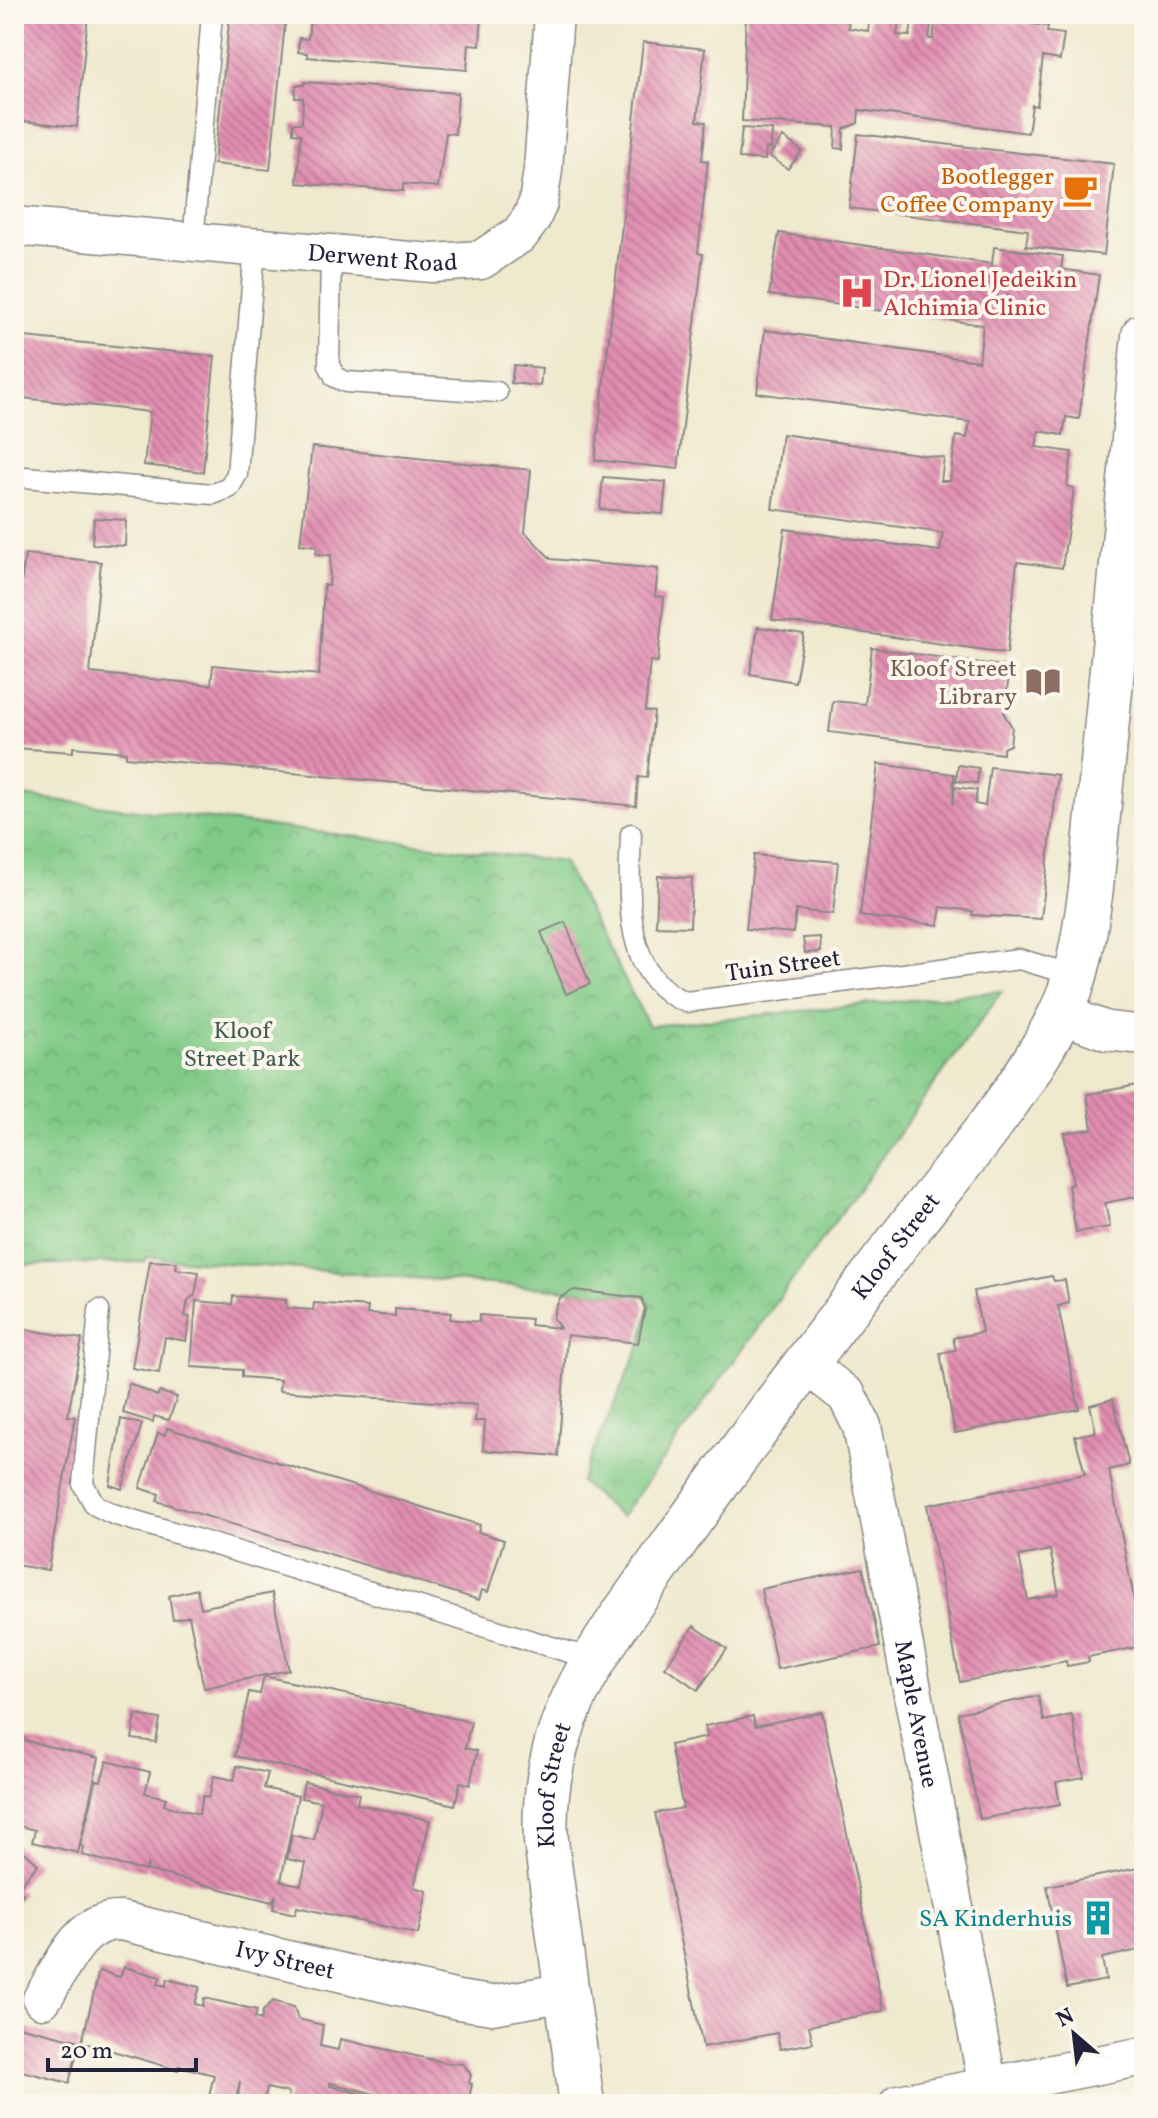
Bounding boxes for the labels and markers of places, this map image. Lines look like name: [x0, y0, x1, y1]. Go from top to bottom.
place label: Bootlegger Coffee Company: [880, 161, 1054, 223]
cafe icon: Bootlegger Coffee Company: [1061, 171, 1099, 209]
place label: Dr. Lionel Jedeikin Alchimia Clinic: [883, 264, 1077, 326]
hospital icon: Dr. Lionel Jedeikin Alchimia Clinic: [838, 274, 876, 312]
place label: Kloof Street Library: [890, 653, 1017, 715]
library icon: Kloof Street Library: [1024, 663, 1062, 701]
building icon: SA Kinderhuis: [1079, 1899, 1117, 1937]
place label: SA Kinderhuis: [919, 1903, 1072, 1937]

